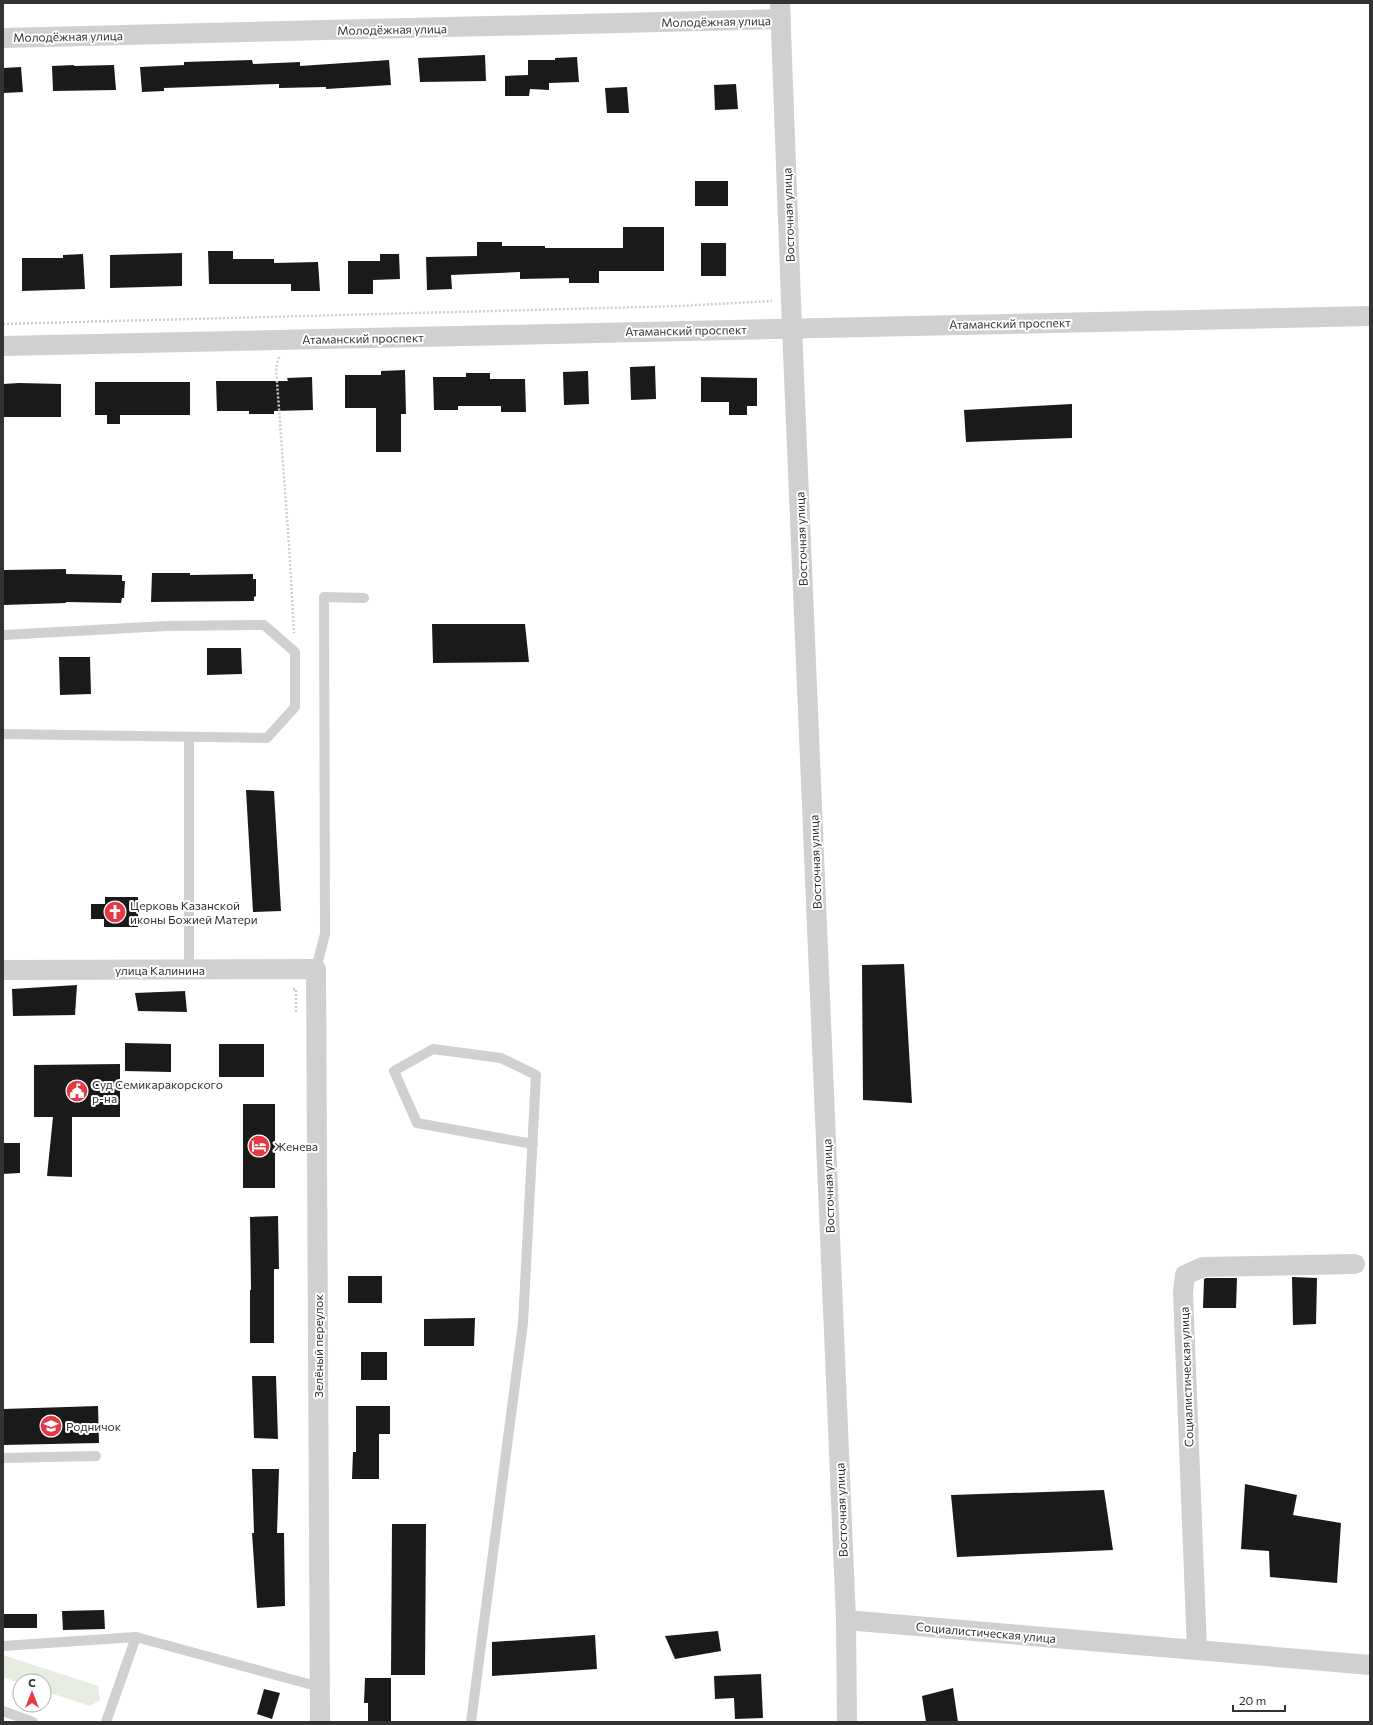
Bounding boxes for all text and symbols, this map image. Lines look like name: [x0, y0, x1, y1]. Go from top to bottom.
street label: Молодёжная улица: [661, 13, 771, 29]
street label: Молодёжная улица: [337, 21, 447, 37]
street label: Молодёжная улица: [13, 28, 123, 44]
street label: Восточная улица: [779, 168, 797, 262]
street label: Атаманский проспект: [949, 315, 1071, 331]
street label: Атаманский проспект: [625, 322, 747, 338]
street label: Атаманский проспект: [302, 330, 424, 346]
street label: Восточная улица: [792, 492, 810, 586]
street label: Восточная улица: [806, 815, 824, 909]
place label: Церковь Казанской иконы Божией Матери: [130, 898, 258, 926]
church icon: Церковь Казанской иконы Божией Матери: [102, 899, 128, 925]
street label: улица Калинина: [115, 963, 205, 977]
place label: Суд Семикаракорского р-на: [92, 1077, 223, 1105]
public building icon: Суд Семикаракорского р-на: [64, 1078, 90, 1104]
hotel icon: Женева: [246, 1133, 272, 1159]
place label: Женева: [274, 1139, 318, 1153]
street label: Восточная улица: [819, 1139, 837, 1233]
street label: Зелёный переулок: [311, 1293, 325, 1398]
street label: Социалистическая улица: [1177, 1307, 1195, 1447]
school or university icon: Родничок: [38, 1413, 64, 1439]
place label: Родничок: [66, 1419, 122, 1433]
street label: Восточная улица: [832, 1463, 850, 1557]
street label: Социалистическая улица: [915, 1619, 1057, 1645]
north arrow: [12, 1673, 52, 1713]
text: С: [28, 1676, 36, 1689]
scale bar: [1233, 1687, 1285, 1713]
text: 20 m: [1239, 1693, 1266, 1707]

